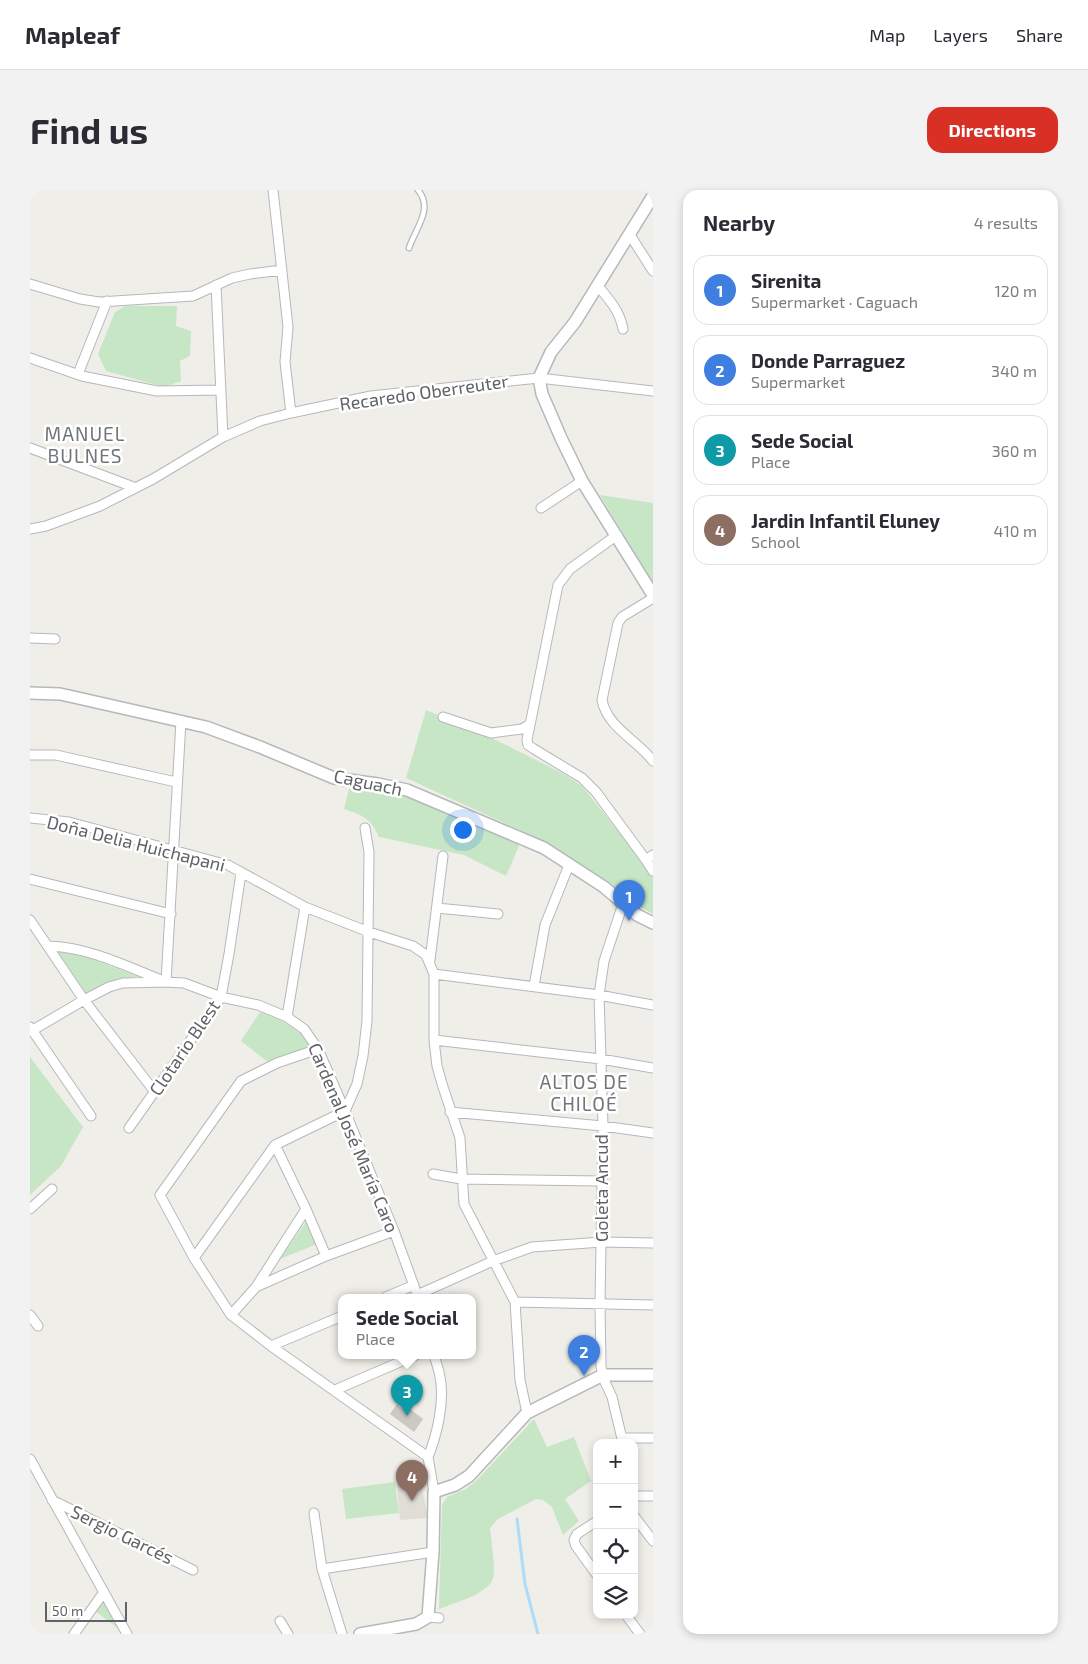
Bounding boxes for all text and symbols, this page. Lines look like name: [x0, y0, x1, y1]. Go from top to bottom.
text: Mapleaf: [25, 20, 120, 49]
text: Map: [869, 24, 905, 46]
text: Layers: [933, 24, 988, 46]
text: Share: [1016, 24, 1063, 46]
button: Directions: [927, 107, 1058, 153]
text: Find us: [30, 109, 148, 151]
text: Nearby: [703, 210, 775, 235]
text: 4 results: [974, 213, 1038, 232]
text: Sirenita: [751, 269, 821, 292]
text: 1: [717, 281, 723, 300]
text: 120 m: [994, 281, 1037, 300]
text: Supermarket · Caguach: [751, 292, 918, 311]
text: Donde Parraguez: [751, 349, 905, 372]
text: 2: [715, 361, 725, 380]
text: 340 m: [991, 361, 1037, 380]
street label: Recaredo Oberreuter: [338, 369, 510, 415]
text: Supermarket: [751, 372, 845, 391]
district label: MANUEL BULNES: [45, 422, 125, 467]
text: Sede Social: [751, 429, 853, 452]
text: 3: [715, 441, 725, 460]
text: 360 m: [992, 441, 1037, 460]
text: Place: [751, 452, 790, 471]
text: Jardin Infantil Eluney: [751, 509, 940, 532]
text: 4: [715, 521, 725, 540]
text: 410 m: [994, 521, 1037, 540]
text: School: [751, 532, 800, 551]
street label: Caguach: [332, 764, 405, 800]
street label: Doña Delia Huichapani: [45, 810, 228, 876]
your location: [450, 817, 476, 843]
pin: 1: [613, 880, 645, 921]
street label: Clotario Blest: [144, 995, 224, 1099]
street label: Cardenal José María Caro: [304, 1039, 404, 1236]
district label: ALTOS DE CHILOÉ: [539, 1070, 629, 1115]
street label: Goleta Ancud: [590, 1134, 612, 1242]
popup: [338, 1294, 476, 1359]
text: Sede Social: [356, 1306, 458, 1329]
text: Place: [356, 1329, 395, 1348]
pin: 2: [568, 1335, 600, 1376]
pin: 3: [391, 1375, 423, 1416]
map controls: [593, 1439, 638, 1619]
button: +: [593, 1439, 638, 1484]
pin: 4: [396, 1460, 428, 1501]
button: −: [593, 1484, 638, 1529]
street label: Sergio Garcés: [68, 1500, 177, 1568]
button: locate: [593, 1529, 638, 1574]
button: layers: [593, 1574, 638, 1619]
scale bar: [45, 1599, 128, 1622]
text: 50 m: [52, 1602, 83, 1619]

